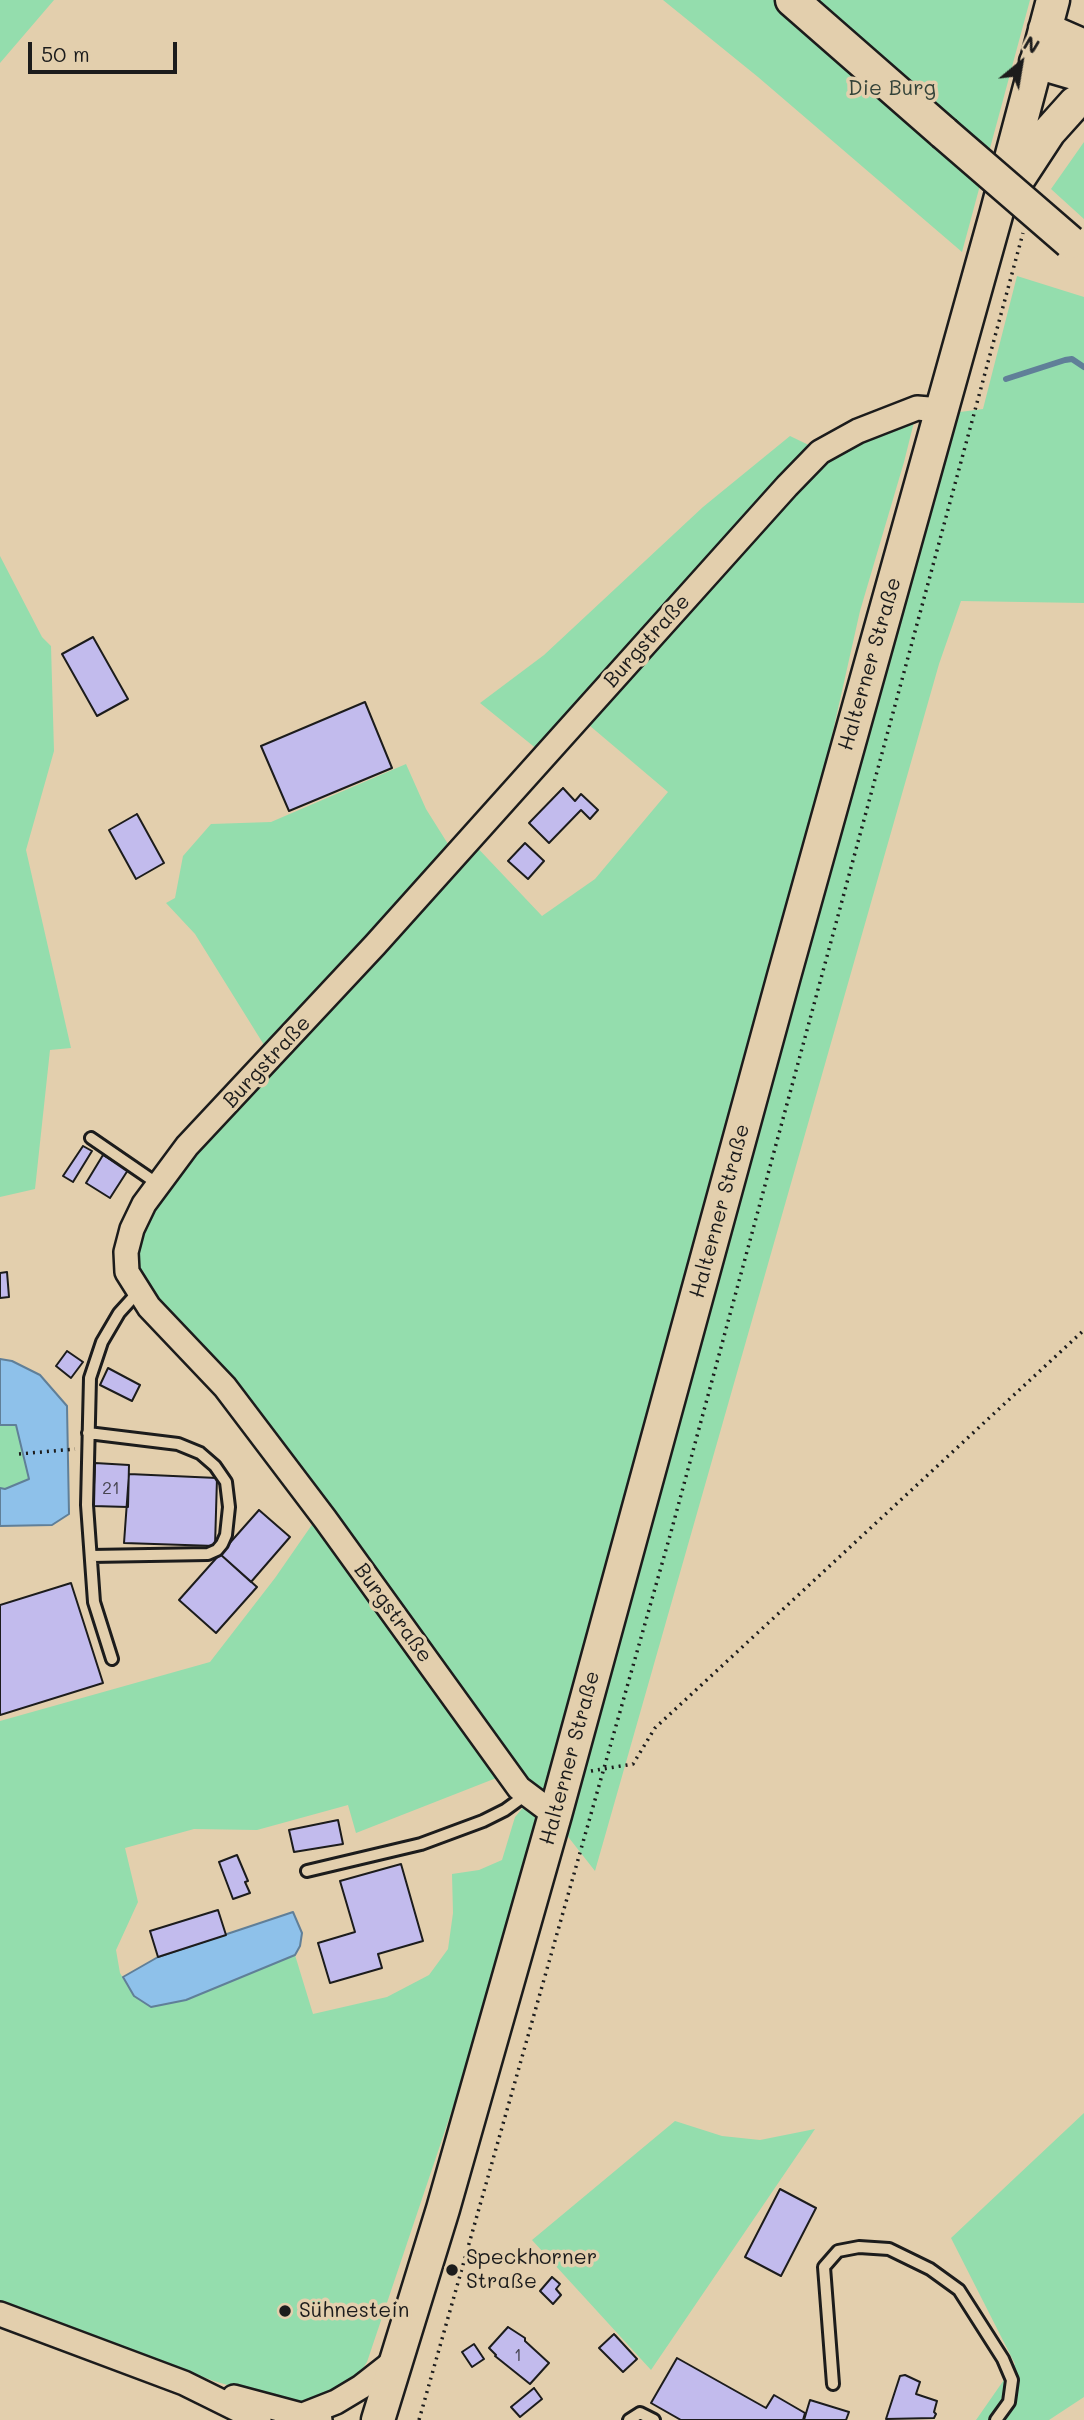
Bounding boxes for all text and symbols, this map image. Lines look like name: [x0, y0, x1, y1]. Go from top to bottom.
scale bar: [32, 28, 180, 72]
north arrow: [986, 28, 1056, 98]
text: N: [1019, 30, 1044, 59]
text: 50 m: [41, 40, 90, 67]
park label: Die Burg: [848, 76, 936, 102]
street label: Halterner Straße: [833, 574, 907, 754]
street label: Burgstraße: [599, 589, 695, 693]
street label: Burgstraße: [218, 1011, 316, 1113]
street label: Halterner Straße: [685, 1121, 755, 1301]
house number: 21: [102, 1477, 120, 1499]
street label: Burgstraße: [349, 1558, 437, 1668]
street label: Halterner Straße: [535, 1668, 605, 1848]
place label: Speckhorner Straße: [466, 2245, 597, 2295]
marker: Speckhorner Straße: [444, 2262, 460, 2278]
place label: Sühnestein: [299, 2298, 409, 2324]
marker: Sühnestein: [277, 2303, 293, 2319]
house number: 1: [514, 2344, 522, 2366]

